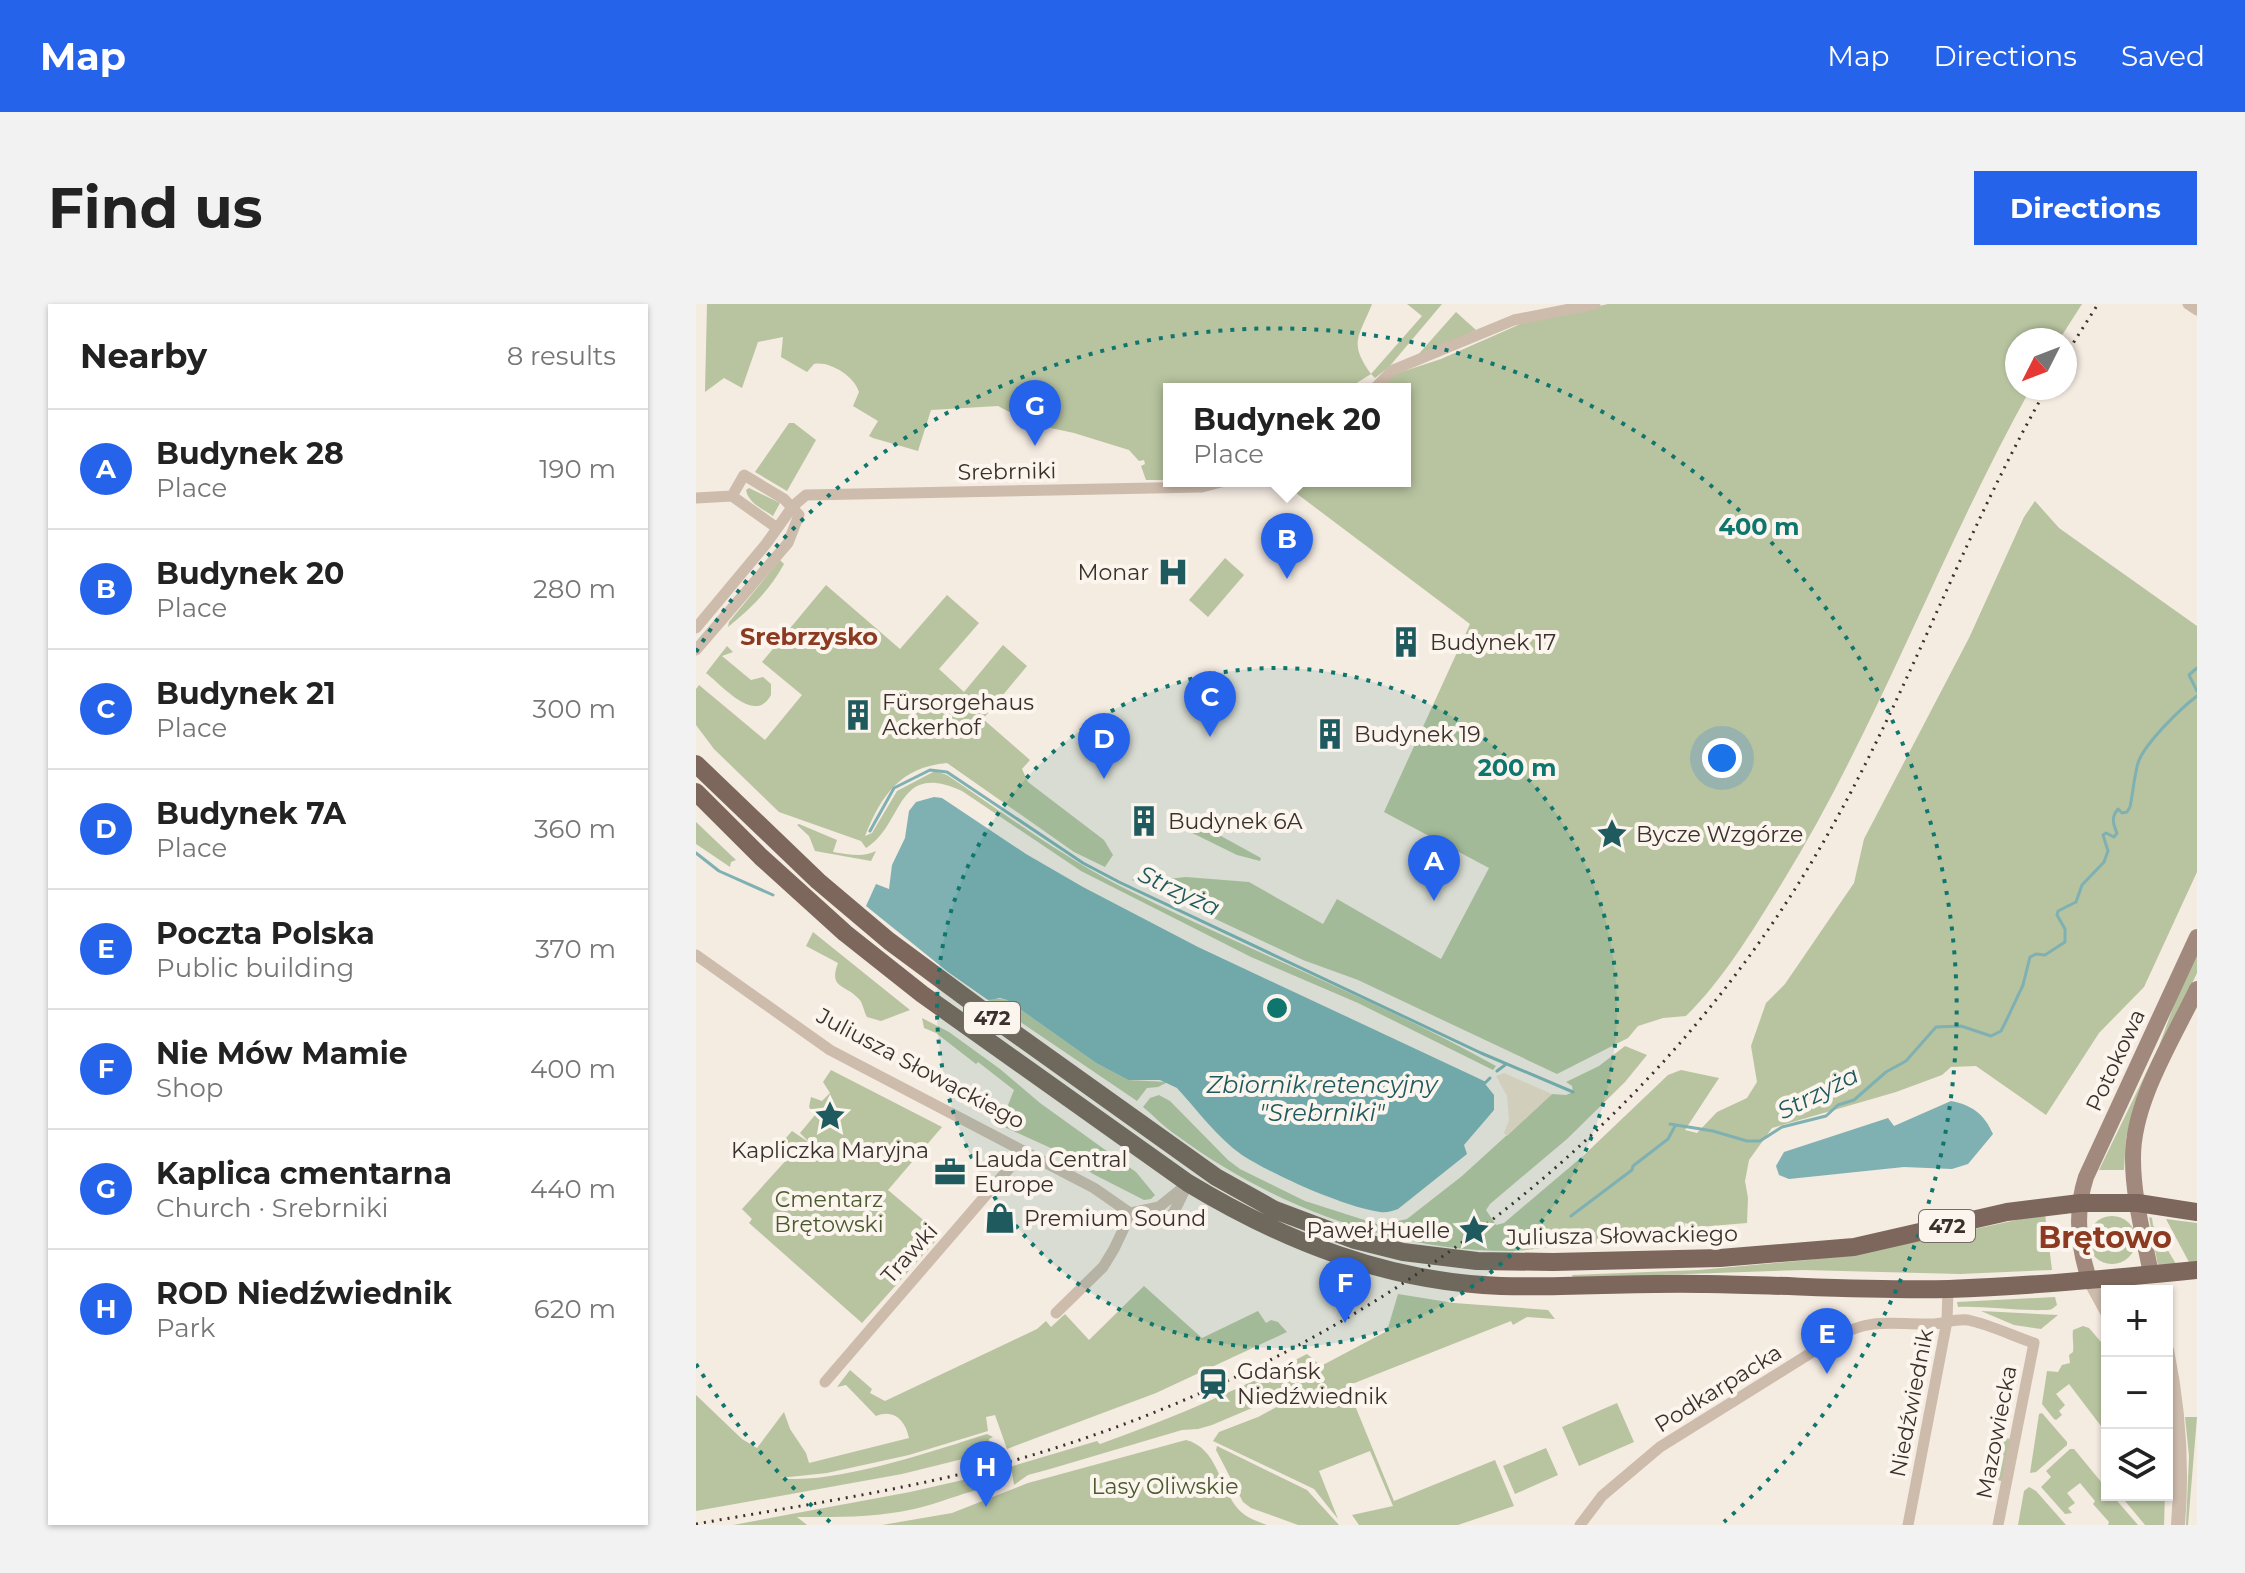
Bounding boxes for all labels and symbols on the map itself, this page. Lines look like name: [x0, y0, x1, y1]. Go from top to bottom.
north arrow: [2005, 328, 2077, 400]
pin: G: [1009, 380, 1061, 446]
street label: Srebrniki: [957, 457, 1057, 486]
text: 400 m: [1718, 512, 1800, 541]
pin: B: [1261, 513, 1313, 579]
hospital icon: Monar: [1156, 555, 1190, 589]
place label: Monar: [1078, 559, 1149, 586]
district label: Srebrzysko: [740, 622, 878, 651]
building icon: Budynek 17: [1389, 625, 1423, 659]
place label: Budynek 17: [1430, 629, 1556, 656]
pin: C: [1184, 671, 1236, 737]
place label: Fürsorgehaus Ackerhof: [882, 689, 1034, 741]
building icon: Fürsorgehaus Ackerhof: [841, 698, 875, 732]
pin: D: [1078, 713, 1130, 779]
building icon: Budynek 19: [1313, 717, 1347, 751]
place label: Budynek 19: [1354, 721, 1481, 748]
your location: [1702, 738, 1742, 778]
text: 200 m: [1478, 753, 1556, 782]
building icon: Budynek 6A: [1127, 804, 1161, 838]
place label: Budynek 6A: [1168, 808, 1303, 835]
place icon: Bycze Wzgórze: [1595, 817, 1629, 851]
place label: Bycze Wzgórze: [1636, 821, 1803, 848]
pin: A: [1408, 835, 1460, 901]
water label: Strzyża: [1134, 859, 1225, 922]
centre of rings: [1263, 994, 1291, 1022]
street label: Juliusza Słowackiego: [811, 1002, 1029, 1135]
road number: 472: [964, 1002, 1020, 1034]
street label: Potokowa: [2080, 1005, 2151, 1116]
water label: Strzyża: [1772, 1060, 1863, 1125]
water label: Zbiornik retencyjny "Srebrniki": [1205, 1070, 1440, 1127]
place icon: Kapliczka Maryjna: [813, 1099, 847, 1133]
place label: Kapliczka Maryjna: [731, 1137, 929, 1164]
place label: Lauda Central Europe: [974, 1146, 1127, 1198]
office icon: Lauda Central Europe: [933, 1155, 967, 1189]
park label: Cmentarz Brętowski: [774, 1186, 884, 1238]
shop icon: Premium Sound: [983, 1201, 1017, 1235]
place label: Premium Sound: [1024, 1205, 1206, 1232]
road number: 472: [1919, 1210, 1975, 1242]
place icon: Paweł Huelle: [1457, 1213, 1491, 1247]
place label: Paweł Huelle: [1306, 1217, 1450, 1244]
street label: Trawki: [875, 1218, 943, 1289]
district label: Brętowo: [2038, 1219, 2172, 1256]
street label: Juliusza Słowackiego: [1505, 1220, 1738, 1251]
pin: F: [1319, 1257, 1371, 1323]
pin: E: [1801, 1308, 1853, 1374]
street label: Niedźwiednik: [1884, 1326, 1939, 1480]
street label: Podkarpacka: [1650, 1339, 1787, 1438]
place label: Gdańsk Niedźwiednik: [1237, 1358, 1388, 1410]
street label: Mazowiecka: [1970, 1363, 2023, 1501]
station icon: Gdańsk Niedźwiednik: [1196, 1367, 1230, 1401]
pin: H: [960, 1441, 1012, 1507]
park label: Lasy Oliwskie: [1092, 1473, 1238, 1500]

